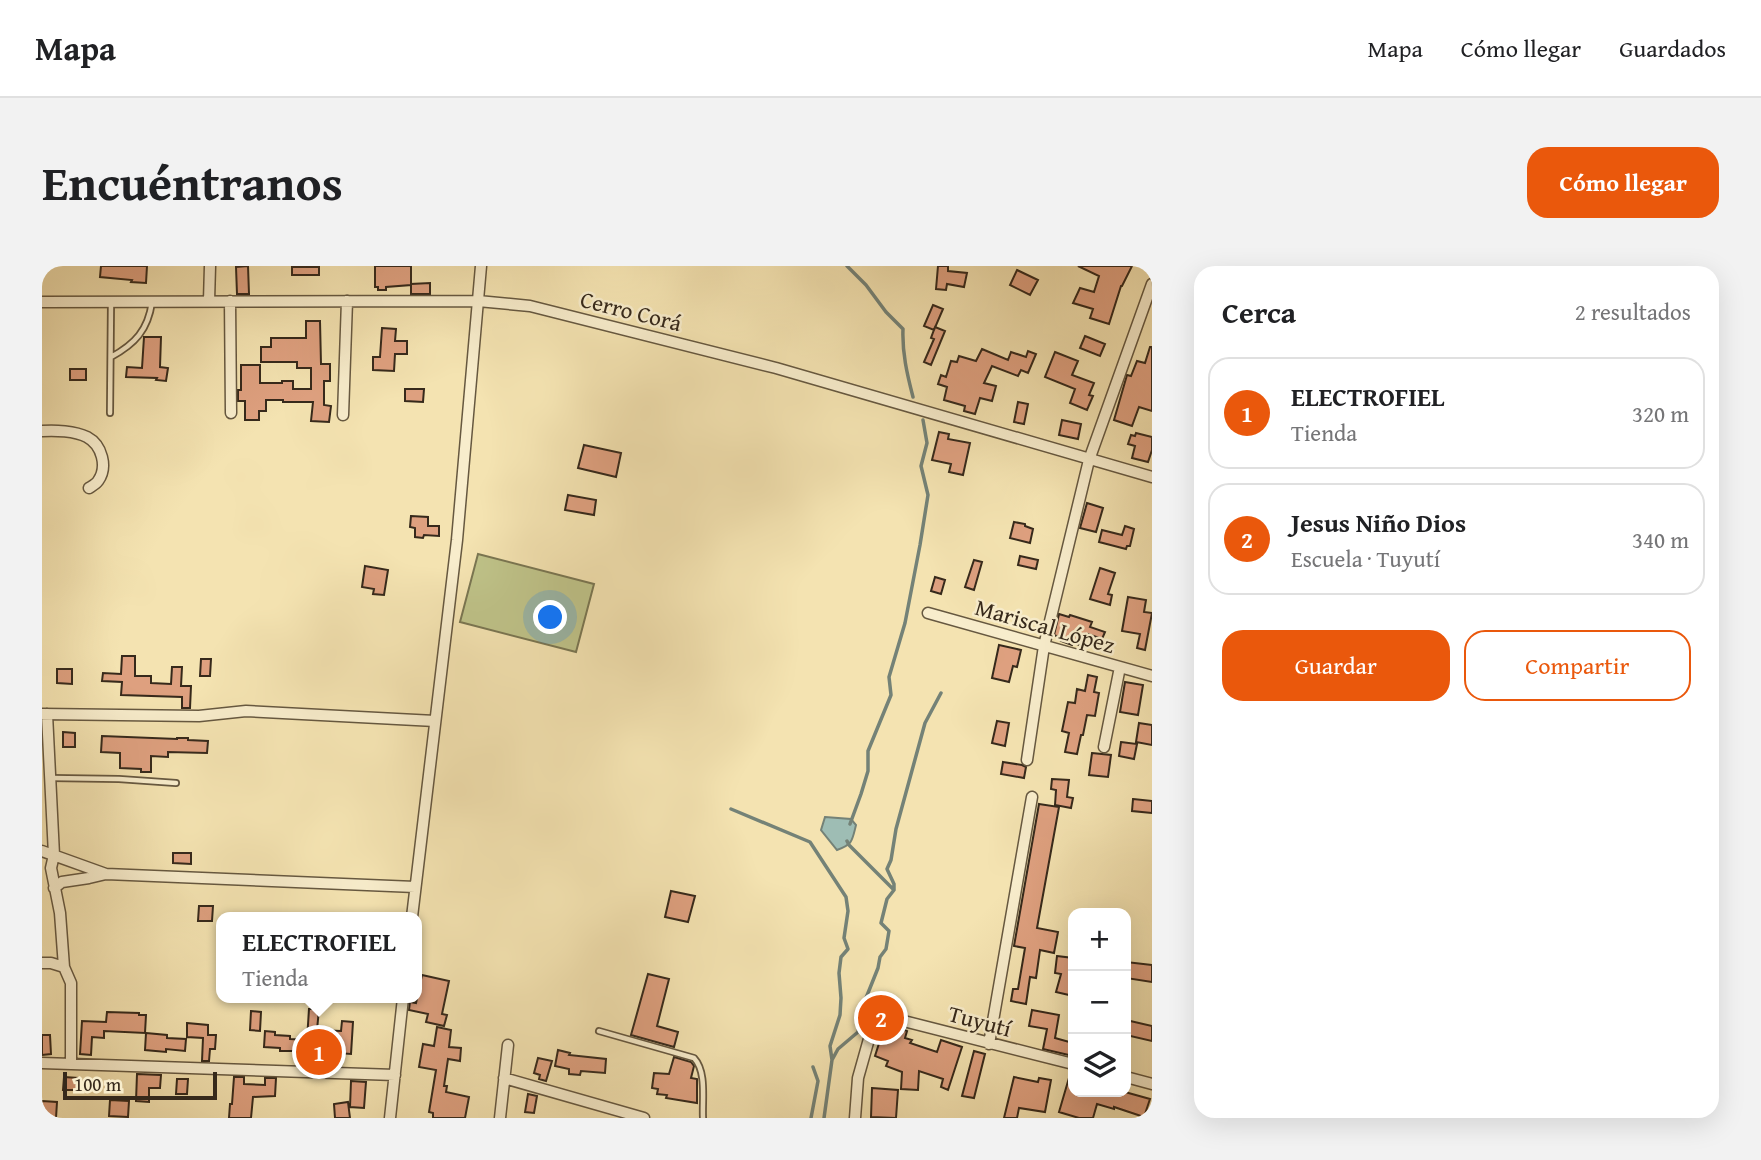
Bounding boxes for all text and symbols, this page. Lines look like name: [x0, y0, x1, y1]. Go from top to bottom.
text: Mapa: [35, 24, 116, 72]
text: Mapa: [1367, 31, 1423, 66]
text: Cómo llegar: [1461, 31, 1581, 66]
text: Guardados: [1619, 31, 1726, 66]
text: Encuéntranos: [42, 146, 343, 218]
button: Cómo llegar: [1527, 147, 1719, 218]
street label: Cerro Corá: [577, 282, 685, 339]
text: Cerca: [1222, 290, 1296, 334]
text: 2 resultados: [1575, 295, 1691, 328]
text: ELECTROFIEL: [1291, 377, 1445, 416]
text: 1: [1241, 397, 1253, 430]
text: 320 m: [1632, 397, 1689, 430]
text: Tienda: [1291, 416, 1357, 449]
text: Jesus Niño Dios: [1291, 503, 1466, 542]
text: 2: [1241, 523, 1253, 556]
text: 340 m: [1632, 523, 1689, 556]
text: Escuela · Tuyutí: [1291, 542, 1440, 575]
street label: Mariscal López: [972, 590, 1119, 661]
your location: [533, 600, 567, 634]
button: Guardar: [1222, 630, 1450, 701]
button: Compartir: [1464, 630, 1691, 701]
map controls: [1068, 908, 1131, 1097]
button: +: [1068, 908, 1131, 971]
popup: [216, 912, 422, 1003]
text: ELECTROFIEL: [242, 922, 396, 961]
text: Tienda: [242, 961, 308, 994]
button: −: [1068, 971, 1131, 1034]
pin: 2: [858, 992, 904, 1044]
street label: Tuyutí: [945, 996, 1016, 1045]
pin: 1: [296, 1026, 342, 1078]
button: layers: [1068, 1034, 1131, 1097]
scale bar: [63, 1069, 217, 1101]
text: 100 m: [74, 1070, 121, 1098]

